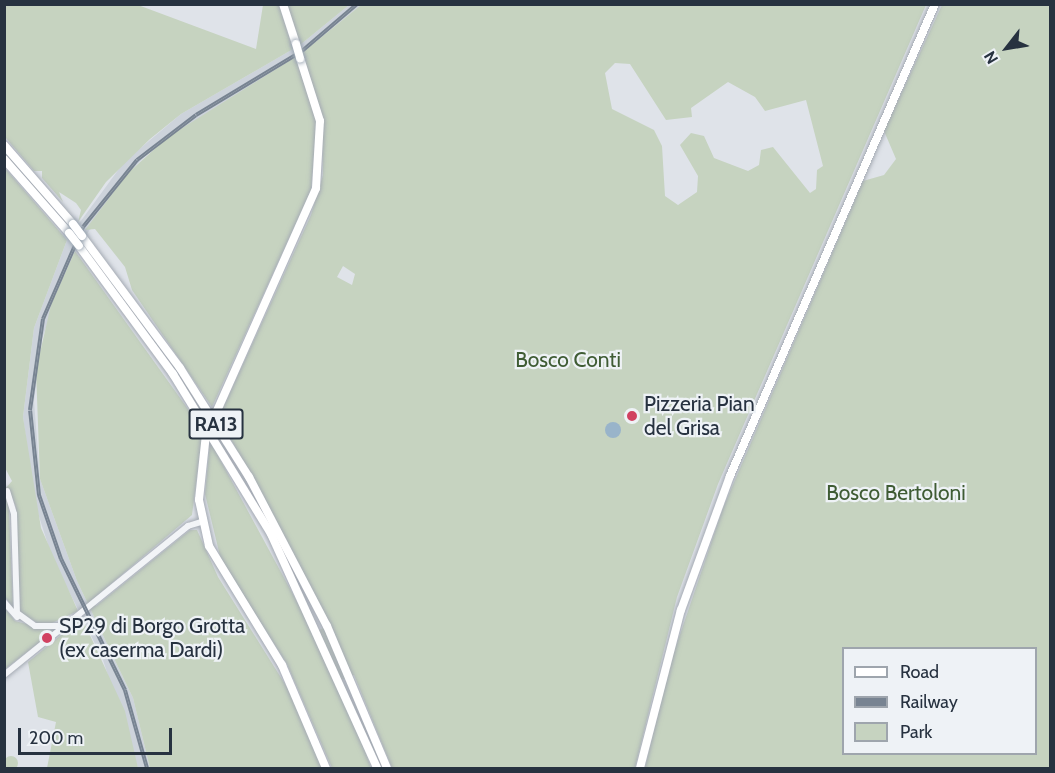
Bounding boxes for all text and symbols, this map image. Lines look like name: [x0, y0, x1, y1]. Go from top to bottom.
north arrow: [977, 18, 1037, 78]
text: N: [980, 48, 1002, 67]
park label: Bosco Conti: [515, 347, 621, 373]
place label: Pizzeria Pian del Grisa: [644, 391, 755, 441]
road number: RA13: [188, 407, 244, 441]
marker: Pizzeria Pian del Grisa: [625, 409, 639, 423]
park label: Bosco Bertoloni: [826, 480, 966, 506]
place label: SP29 di Borgo Grotta (ex caserma Dardi): [59, 613, 245, 663]
marker: SP29 di Borgo Grotta (ex caserma Dardi): [40, 631, 54, 645]
legend: [842, 647, 1037, 755]
text: Road: [900, 661, 939, 683]
text: Railway: [900, 691, 958, 713]
scale bar: [21, 716, 176, 754]
text: Park: [900, 721, 932, 743]
text: 200 m: [29, 727, 83, 749]

